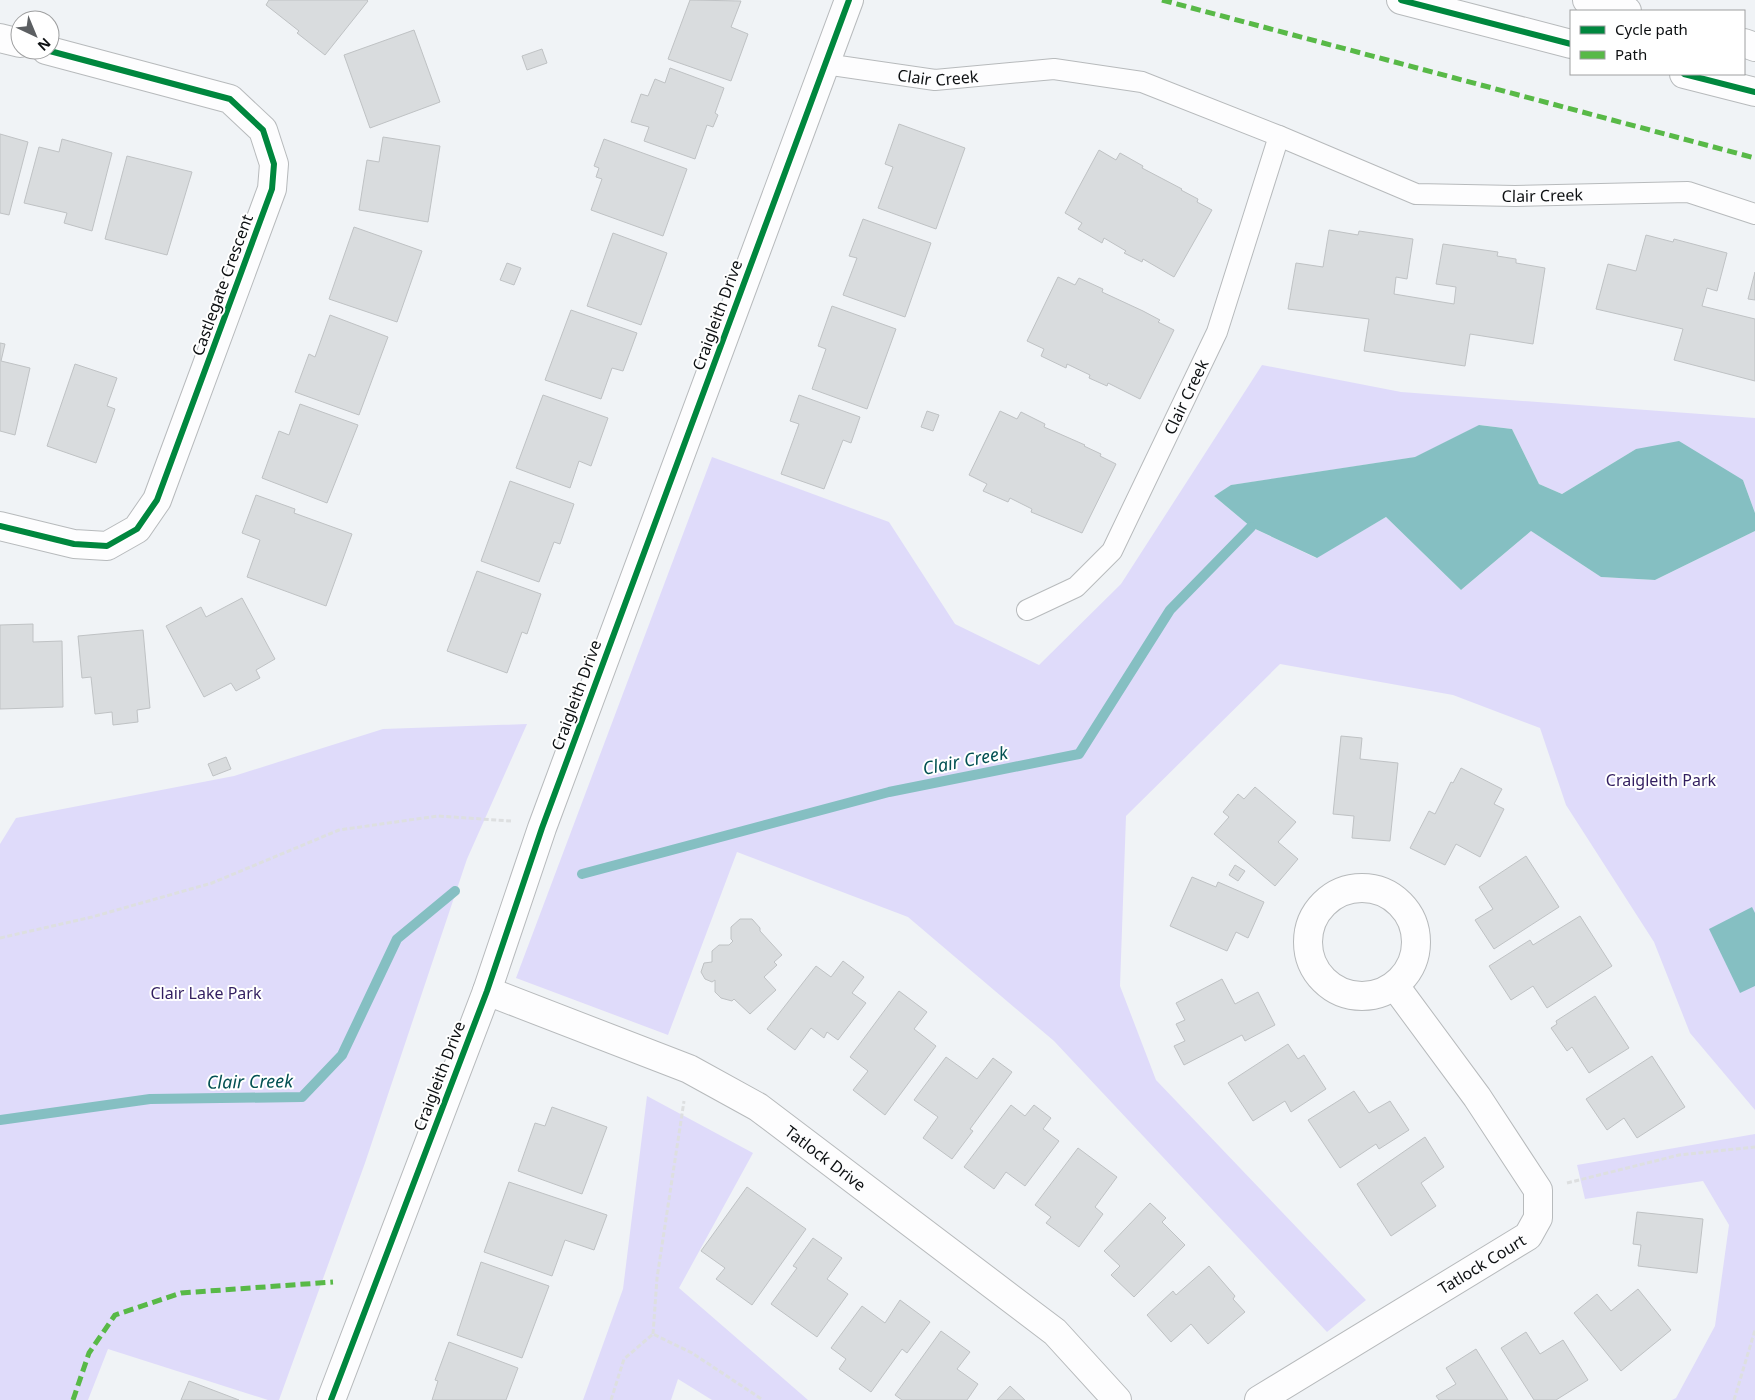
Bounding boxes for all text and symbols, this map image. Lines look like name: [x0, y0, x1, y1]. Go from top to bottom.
north arrow: [10, 10, 60, 60]
legend: [1570, 10, 1745, 75]
text: Cycle path: [1615, 19, 1688, 39]
text: N: [34, 34, 55, 56]
text: Path: [1615, 44, 1647, 64]
street label: Clair Creek: [896, 64, 980, 91]
street label: Clair Creek: [1502, 183, 1584, 207]
street label: Castlegate Crescent: [186, 211, 258, 359]
street label: Craigleith Drive: [687, 257, 747, 373]
street label: Clair Creek: [1158, 355, 1214, 438]
street label: Craigleith Drive: [546, 637, 606, 753]
water label: Clair Creek: [920, 740, 1011, 780]
park label: Craigleith Park: [1606, 769, 1717, 791]
park label: Clair Lake Park: [150, 982, 262, 1004]
street label: Craigleith Drive: [408, 1018, 470, 1134]
water label: Clair Creek: [207, 1068, 294, 1094]
street label: Tatlock Drive: [781, 1120, 871, 1196]
street label: Tatlock Court: [1434, 1229, 1530, 1299]

